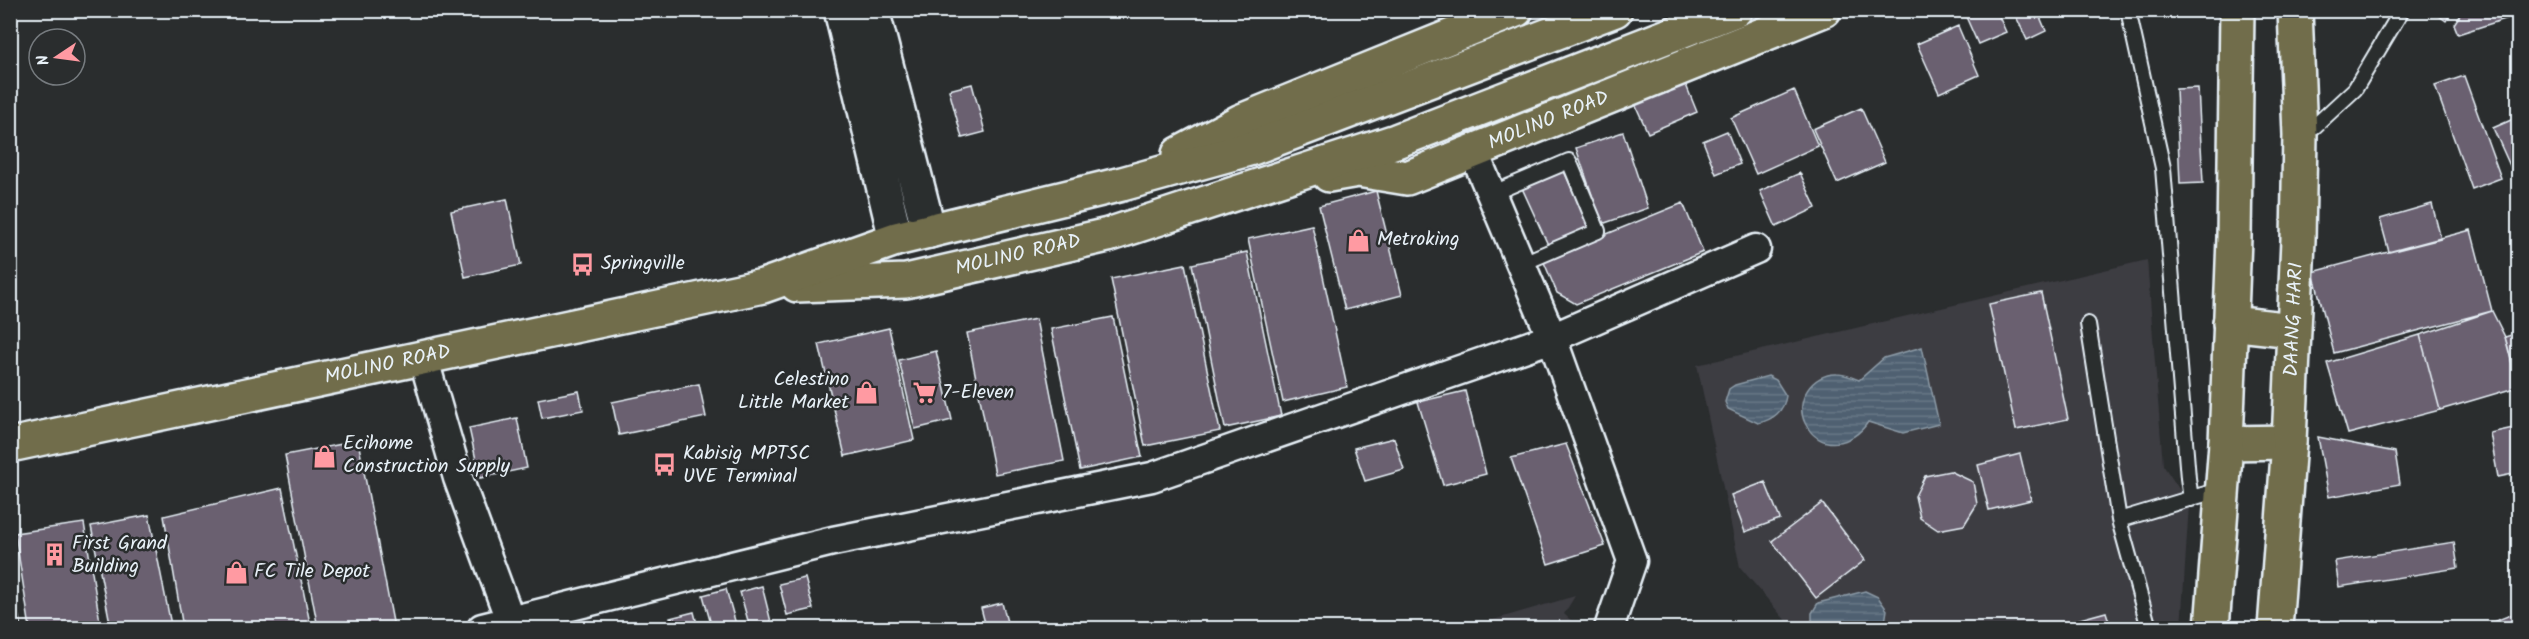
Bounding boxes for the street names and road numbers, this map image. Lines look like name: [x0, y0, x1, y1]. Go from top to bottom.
street label: MOLINO ROAD: [1483, 82, 1614, 160]
street label: MOLINO ROAD: [952, 226, 1084, 285]
street label: DAANG HARI: [2276, 262, 2313, 378]
street label: MOLINO ROAD: [322, 336, 454, 394]

